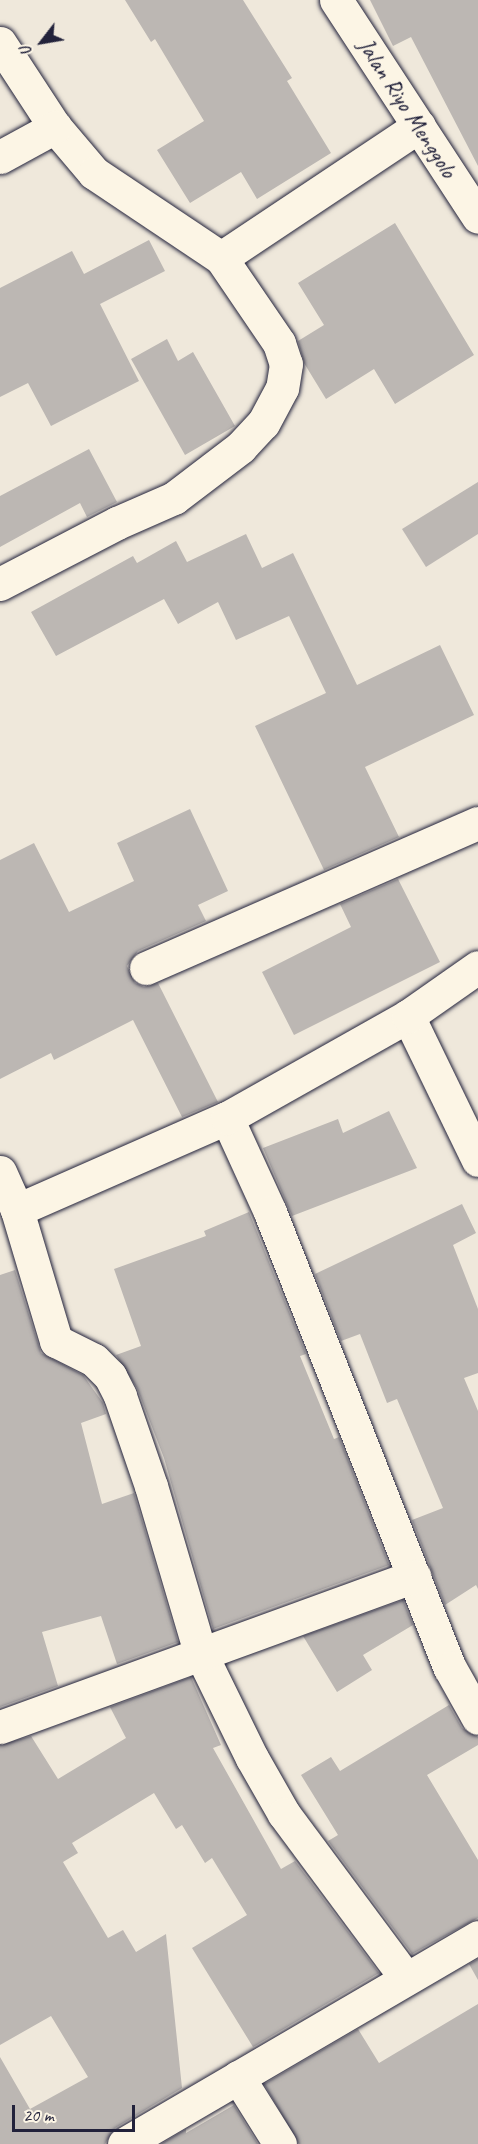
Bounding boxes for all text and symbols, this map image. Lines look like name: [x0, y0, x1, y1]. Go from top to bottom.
north arrow: [12, 12, 72, 72]
street label: Jalan Riyo Menggolo: [351, 32, 463, 184]
text: U: [16, 43, 37, 60]
scale bar: [15, 2093, 138, 2131]
text: 20 m: [23, 2104, 54, 2126]

